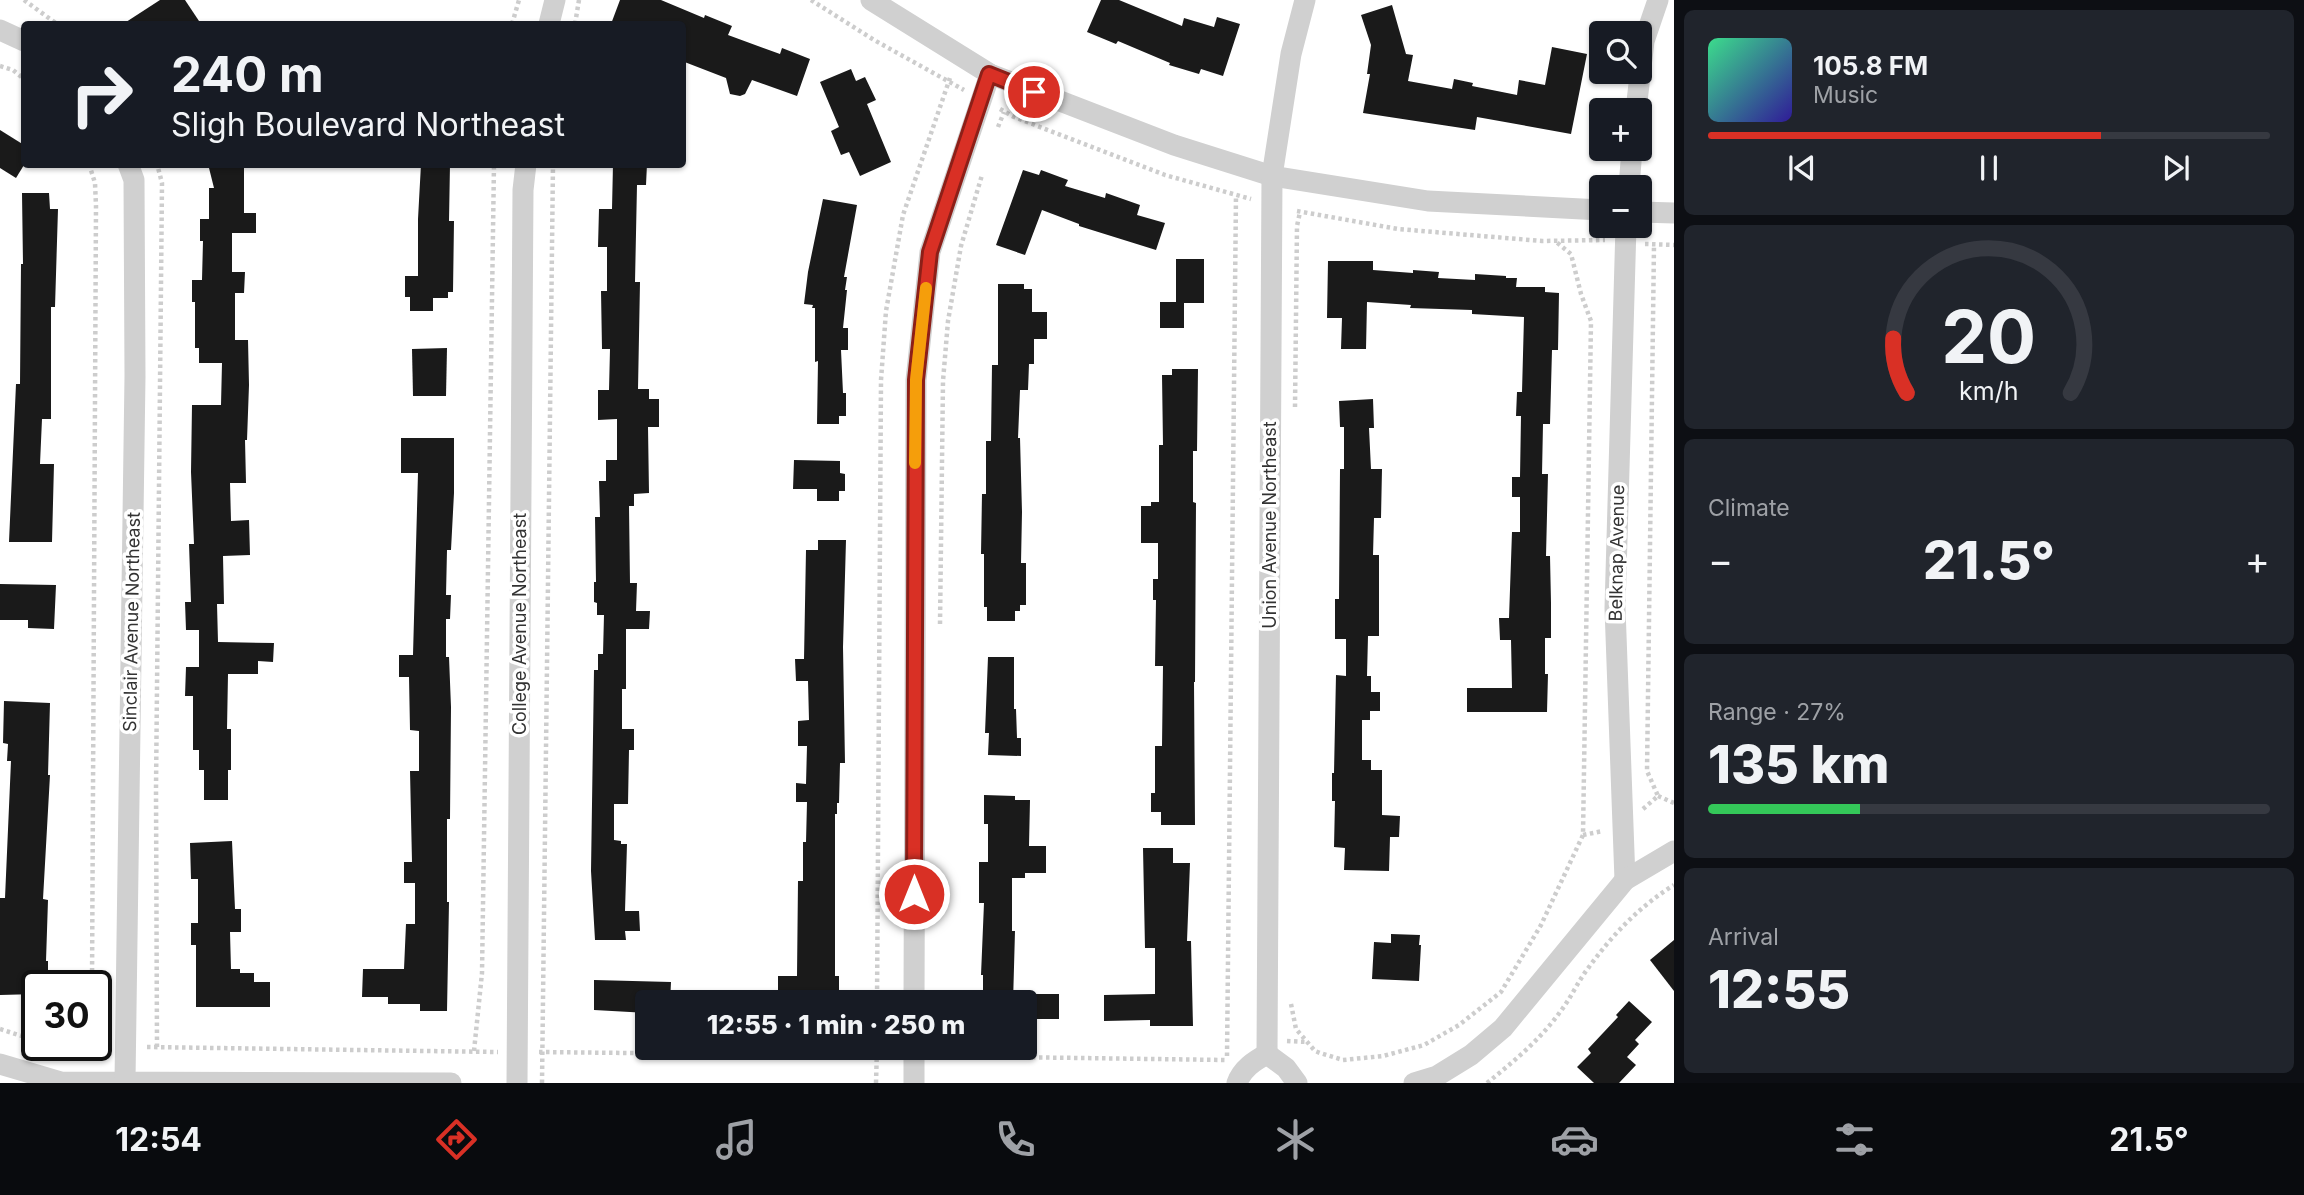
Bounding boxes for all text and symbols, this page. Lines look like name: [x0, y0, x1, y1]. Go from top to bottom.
map controls: [1589, 21, 1652, 238]
button: search: [1589, 21, 1652, 84]
text: 240 m: [171, 45, 324, 104]
icon: right: [56, 49, 147, 140]
text: 105.8 FM: [1813, 50, 1928, 81]
pin: [1004, 62, 1064, 122]
icon: arrive: [1015, 73, 1053, 111]
text: Music: [1813, 81, 1878, 109]
button: +: [1589, 98, 1652, 161]
text: Sligh Boulevard Northeast: [171, 105, 565, 144]
icon: previous: [1783, 149, 1821, 187]
icon: pause: [1970, 149, 2008, 187]
icon: next: [2157, 149, 2195, 187]
button: −: [1589, 175, 1652, 238]
text: 20: [1942, 292, 2036, 381]
text: km/h: [1959, 376, 2019, 406]
street label: Union Avenue Northeast: [1259, 421, 1280, 629]
street label: Belknap Avenue: [1605, 485, 1628, 621]
text: Climate: [1708, 494, 1790, 522]
street label: Sinclair Avenue Northeast: [119, 512, 144, 732]
street label: College Avenue Northeast: [509, 513, 530, 735]
text: 21.5°: [1923, 529, 2055, 592]
text: −: [1708, 537, 1733, 583]
text: +: [2245, 537, 2270, 583]
text: Range · 27%: [1708, 698, 1846, 726]
text: 135 km: [1708, 733, 1889, 796]
position arrow: [877, 857, 951, 931]
text: Arrival: [1708, 923, 1779, 951]
text: 12:55: [1708, 958, 1850, 1021]
speed limit sign: 30: [21, 970, 112, 1061]
text: 12:55 · 1 min · 250 m: [707, 1009, 965, 1040]
icon: directions: [432, 1115, 481, 1164]
icon: music: [712, 1115, 761, 1164]
icon: phone: [991, 1115, 1040, 1164]
icon: climate: [1271, 1115, 1320, 1164]
icon: car: [1550, 1115, 1599, 1164]
icon: filters: [1830, 1115, 1879, 1164]
text: 12:54: [115, 1120, 202, 1159]
text: 21.5°: [2109, 1120, 2189, 1159]

